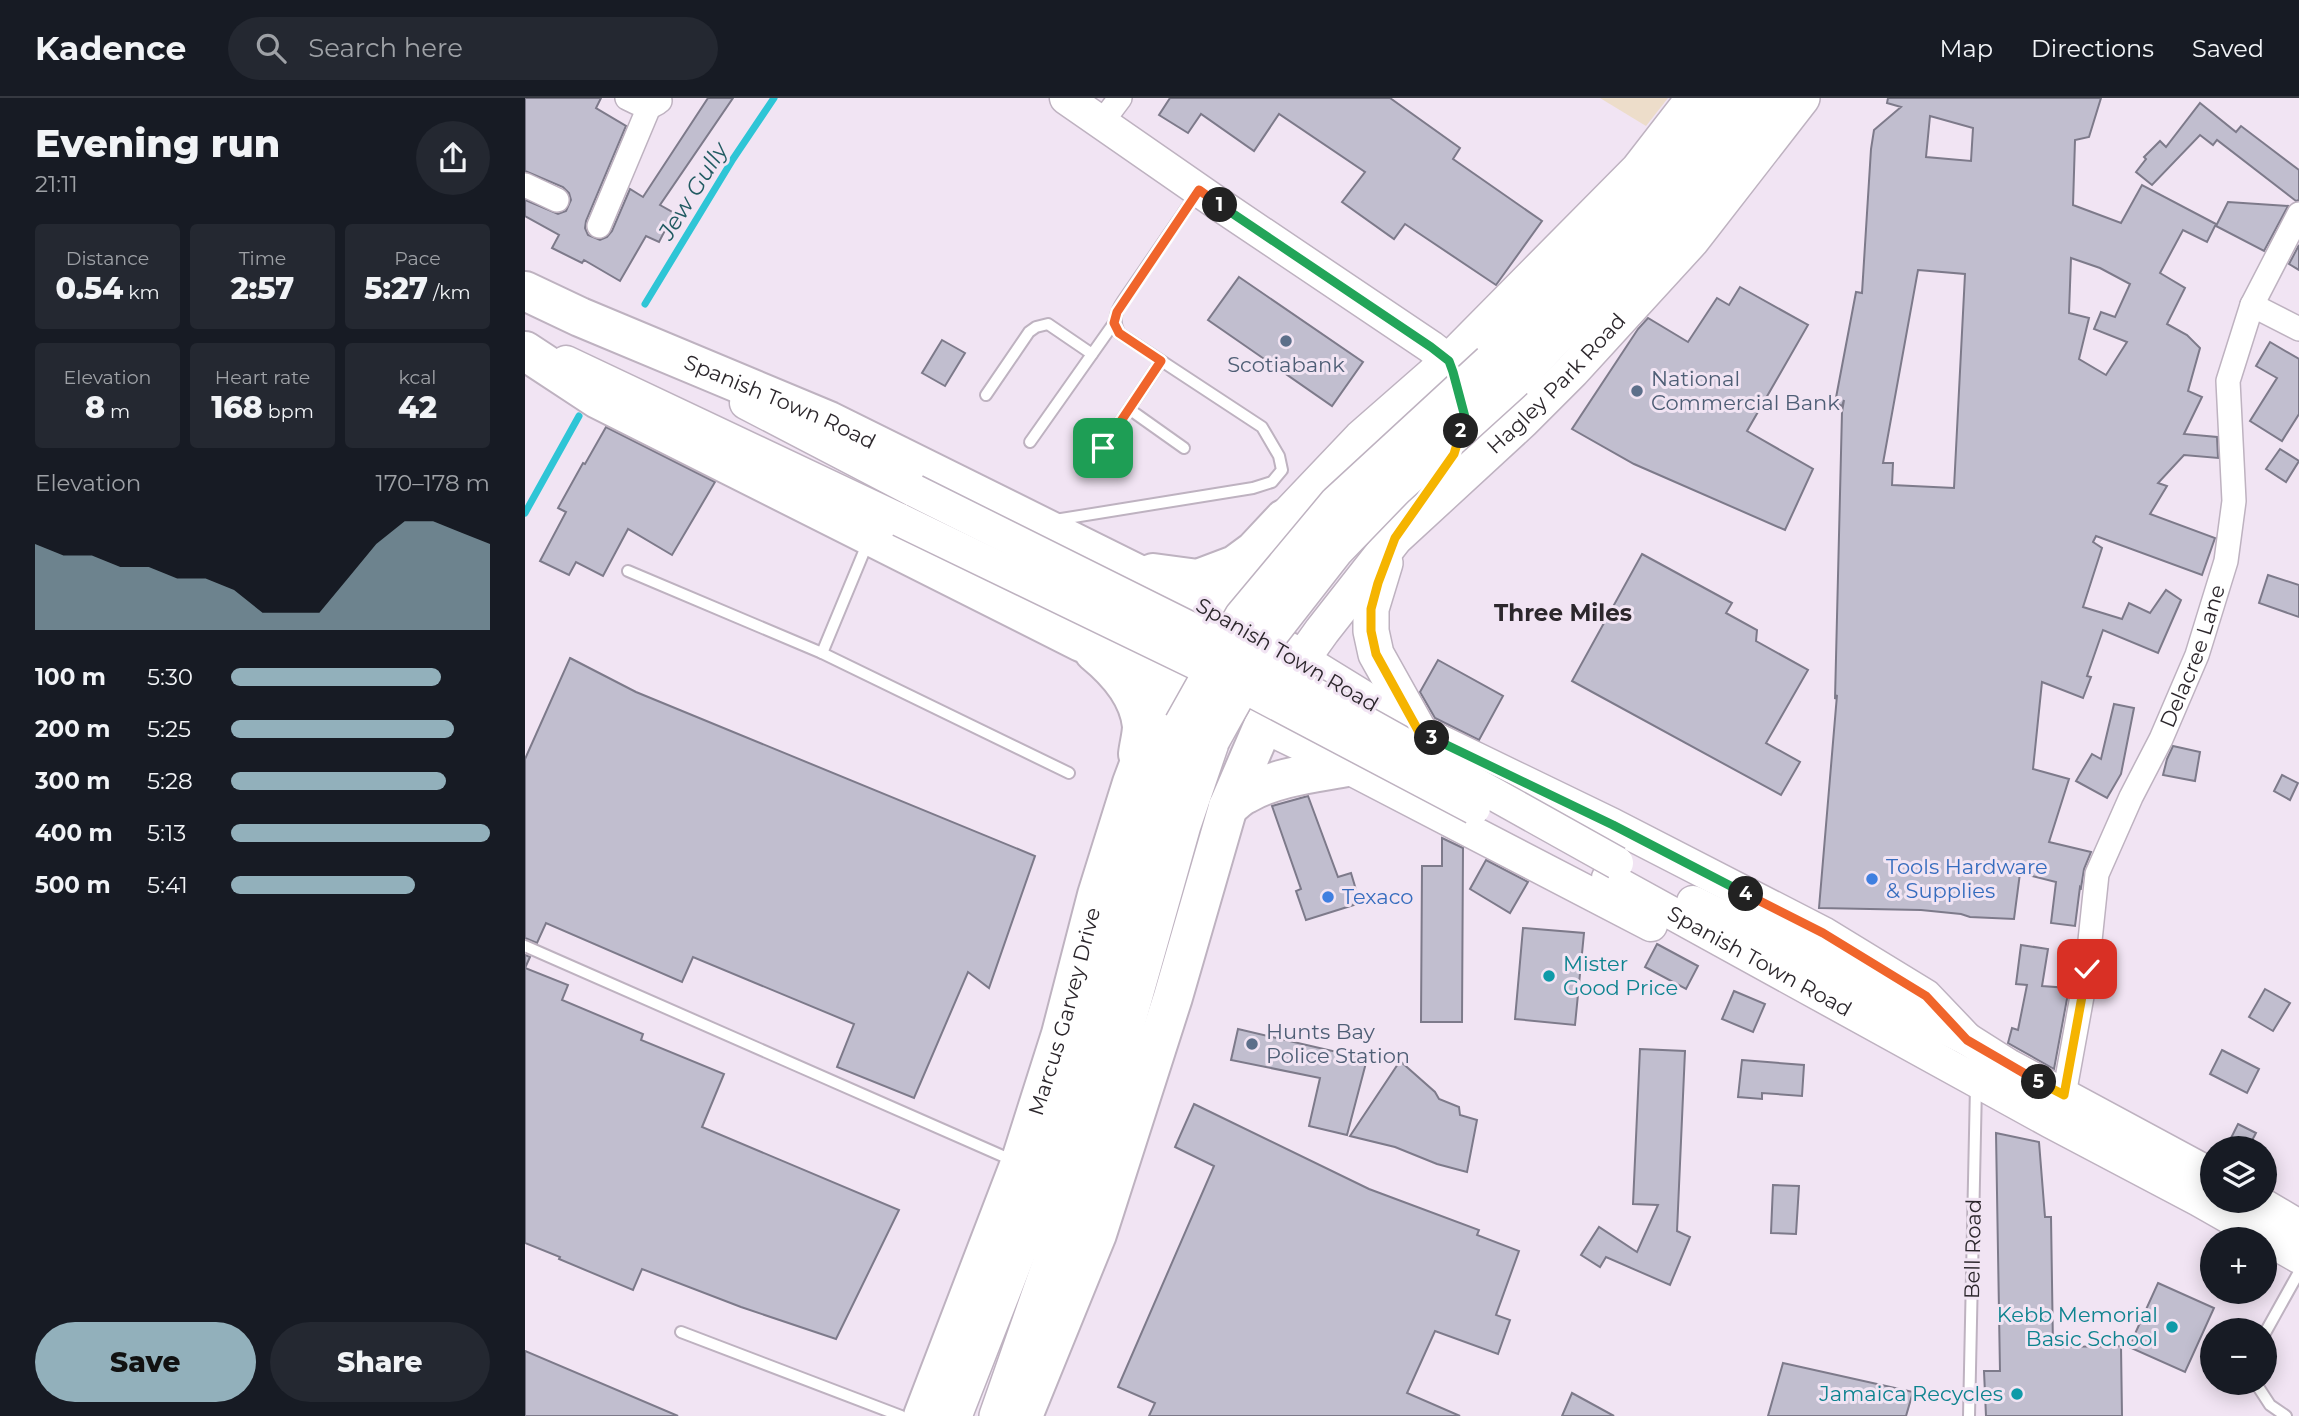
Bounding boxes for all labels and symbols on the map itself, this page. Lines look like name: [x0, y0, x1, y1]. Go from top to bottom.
water label: Jew Gully: [652, 136, 735, 246]
pin: 1: [1203, 188, 1237, 222]
street label: Hagley Park Road: [1482, 308, 1631, 459]
marker: Scotiabank: [1278, 333, 1294, 349]
street label: Spanish Town Road: [681, 349, 880, 454]
place label: Scotiabank: [1227, 352, 1345, 377]
place label: National Commercial Bank: [1651, 366, 1840, 415]
marker: National Commercial Bank: [1629, 383, 1645, 399]
pin: 2: [1443, 414, 1479, 448]
pin: [1073, 418, 1133, 478]
street label: Delacree Lane: [2154, 582, 2230, 731]
street label: Spanish Town Road: [1192, 592, 1383, 717]
district label: Three Miles: [1494, 599, 1632, 627]
pin: 3: [1415, 720, 1450, 756]
place label: Tools Hardware & Supplies: [1886, 854, 2048, 903]
marker: Tools Hardware & Supplies: [1864, 871, 1880, 887]
pin: 4: [1729, 876, 1763, 912]
place label: Texaco: [1342, 884, 1413, 909]
marker: Texaco: [1320, 889, 1336, 905]
street label: Spanish Town Road: [1663, 900, 1856, 1022]
street label: Marcus Garvey Drive: [1023, 905, 1105, 1119]
pin: [2057, 939, 2117, 999]
place label: Mister Good Price: [1563, 951, 1678, 1000]
marker: Mister Good Price: [1541, 968, 1557, 984]
place label: Hunts Bay Police Station: [1266, 1019, 1410, 1068]
marker: Hunts Bay Police Station: [1244, 1036, 1260, 1052]
pin: 5: [2021, 1065, 2057, 1100]
street label: Bell Road: [1959, 1199, 1986, 1299]
place label: Kebb Memorial Basic School: [1997, 1302, 2158, 1351]
marker: Kebb Memorial Basic School: [2164, 1319, 2180, 1335]
place label: Jamaica Recycles: [1818, 1381, 2003, 1406]
marker: Jamaica Recycles: [2009, 1386, 2025, 1402]

